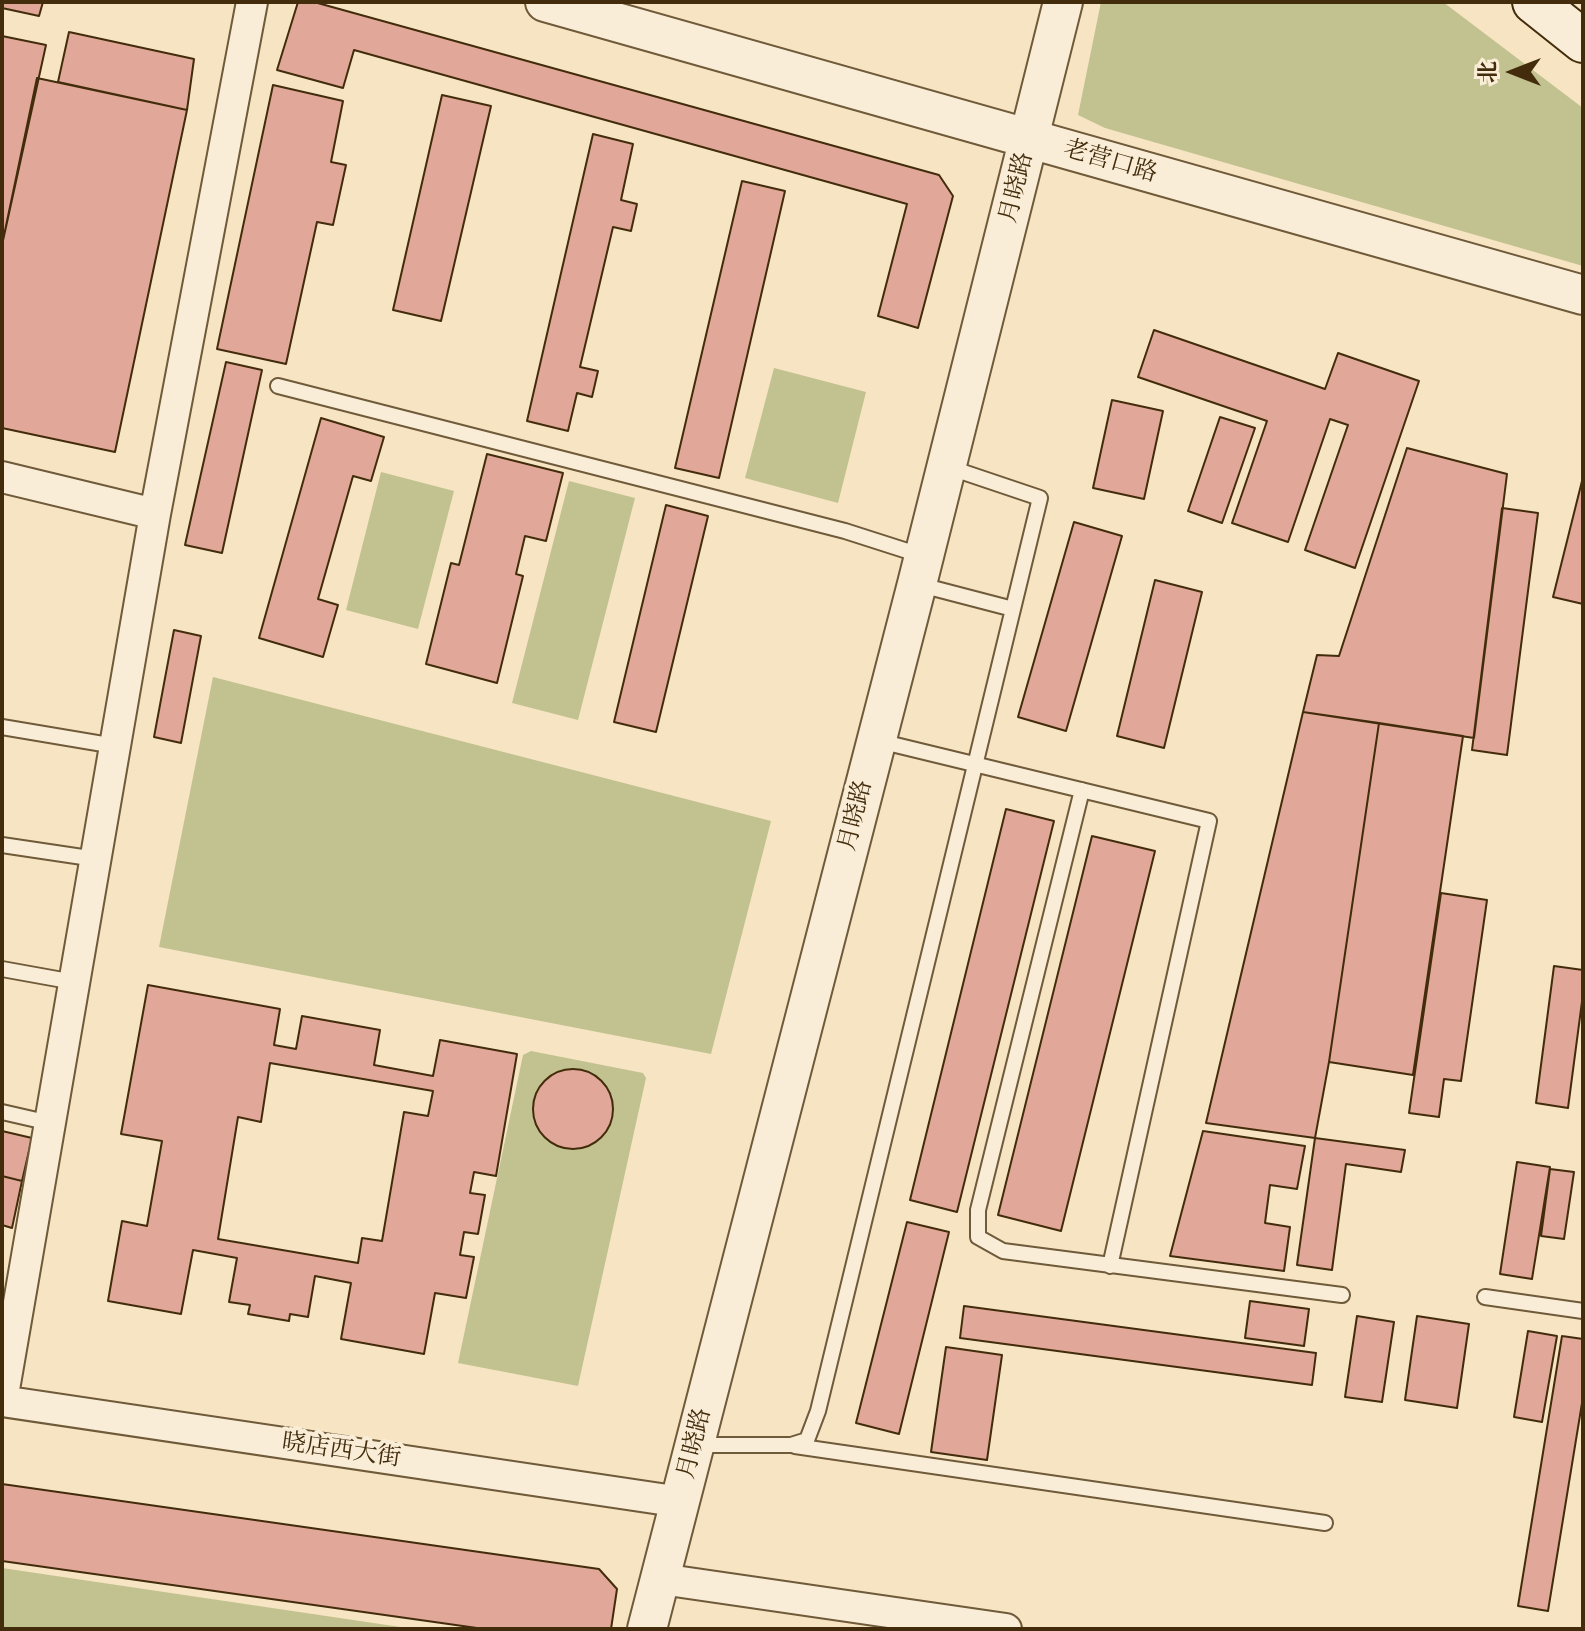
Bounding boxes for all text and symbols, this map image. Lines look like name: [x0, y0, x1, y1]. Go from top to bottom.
north arrow: [1473, 32, 1553, 112]
text: 北: [1475, 61, 1502, 83]
street label: 老营口路: [1060, 136, 1160, 190]
street label: 月晓路: [995, 150, 1041, 226]
street label: 月晓路: [834, 778, 880, 854]
street label: 月晓路: [673, 1406, 719, 1482]
street label: 晓店西大街: [280, 1429, 402, 1475]

